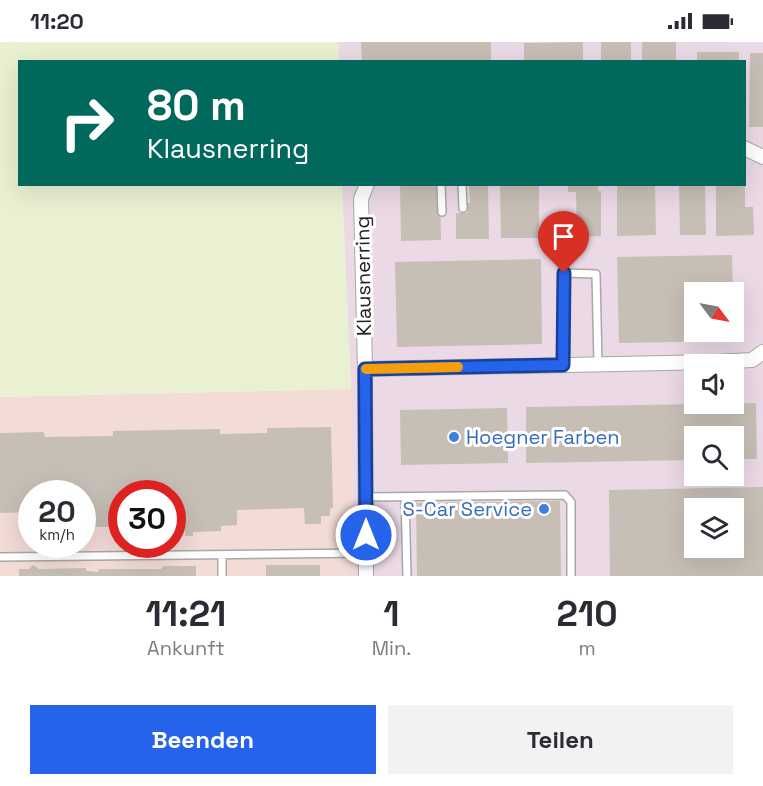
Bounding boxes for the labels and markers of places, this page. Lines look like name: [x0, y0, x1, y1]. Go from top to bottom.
pin: [538, 211, 589, 273]
place label: Hoegner Farben: [466, 424, 620, 450]
marker: Hoegner Farben: [447, 430, 461, 444]
place label: S-Car Service: [403, 496, 532, 522]
marker: S-Car Service: [537, 502, 551, 516]

